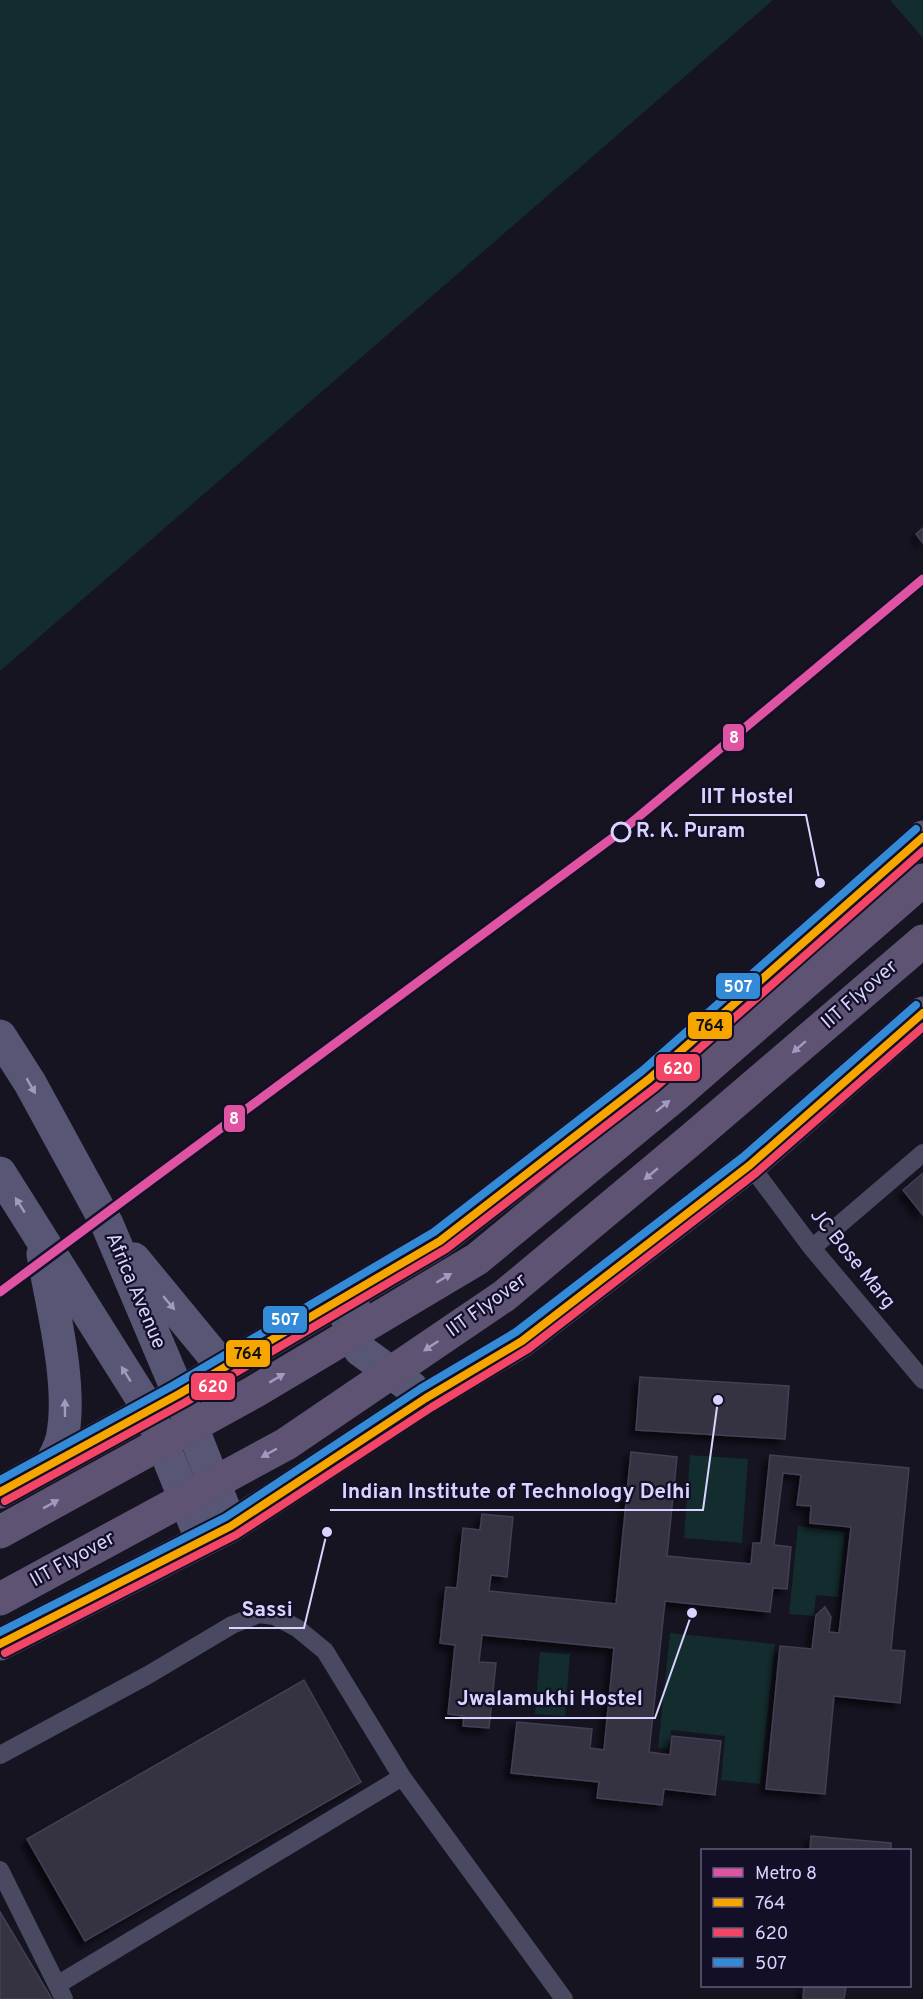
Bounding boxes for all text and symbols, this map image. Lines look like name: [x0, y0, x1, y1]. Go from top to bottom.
line badge: 8: [722, 723, 745, 752]
text: 8: [729, 729, 739, 749]
callout: IIT Hostel: [689, 776, 806, 815]
text: IIT Hostel: [700, 784, 794, 811]
place label: R. K. Puram: [636, 819, 745, 845]
marker: R. K. Puram: [611, 822, 631, 842]
street label: IIT Flyover: [816, 954, 904, 1036]
line badge: 507: [715, 972, 761, 1000]
text: 507: [724, 978, 752, 998]
line badge: 764: [687, 1011, 733, 1040]
text: 764: [696, 1017, 724, 1037]
one-way arrow: [792, 1040, 807, 1053]
line badge: 620: [655, 1053, 701, 1082]
text: 620: [663, 1060, 693, 1080]
one-way arrow: [26, 1078, 36, 1095]
one-way arrow: [655, 1100, 670, 1113]
line badge: 8: [223, 1104, 246, 1133]
text: 8: [229, 1110, 239, 1130]
one-way arrow: [643, 1167, 659, 1180]
one-way arrow: [14, 1197, 25, 1213]
street label: JC Bose Marg: [803, 1203, 901, 1315]
street label: Africa Avenue: [99, 1229, 171, 1353]
street label: IIT Flyover: [441, 1268, 533, 1344]
one-way arrow: [436, 1273, 452, 1284]
one-way arrow: [163, 1295, 176, 1311]
line badge: 507: [262, 1305, 308, 1334]
text: 507: [271, 1311, 299, 1331]
line badge: 764: [225, 1339, 271, 1368]
one-way arrow: [423, 1340, 440, 1351]
text: 764: [234, 1345, 262, 1365]
one-way arrow: [121, 1366, 132, 1382]
line badge: 620: [190, 1372, 236, 1401]
one-way arrow: [269, 1373, 285, 1384]
text: 620: [198, 1378, 228, 1398]
one-way arrow: [60, 1398, 70, 1417]
one-way arrow: [260, 1448, 277, 1458]
callout: Indian Institute of Technology Delhi: [330, 1471, 703, 1510]
text: Indian Institute of Technology Delhi: [342, 1479, 690, 1506]
one-way arrow: [43, 1499, 60, 1509]
street label: IIT Flyover: [26, 1526, 120, 1594]
callout: Sassi: [229, 1589, 304, 1628]
text: Sassi: [241, 1597, 293, 1624]
callout: Jwalamukhi Hostel: [445, 1679, 655, 1718]
text: Jwalamukhi Hostel: [457, 1686, 643, 1713]
legend: [701, 1849, 911, 1987]
text: Metro 8: [755, 1863, 817, 1886]
text: 764: [755, 1893, 785, 1916]
text: 620: [755, 1923, 788, 1946]
text: 507: [755, 1953, 787, 1976]

